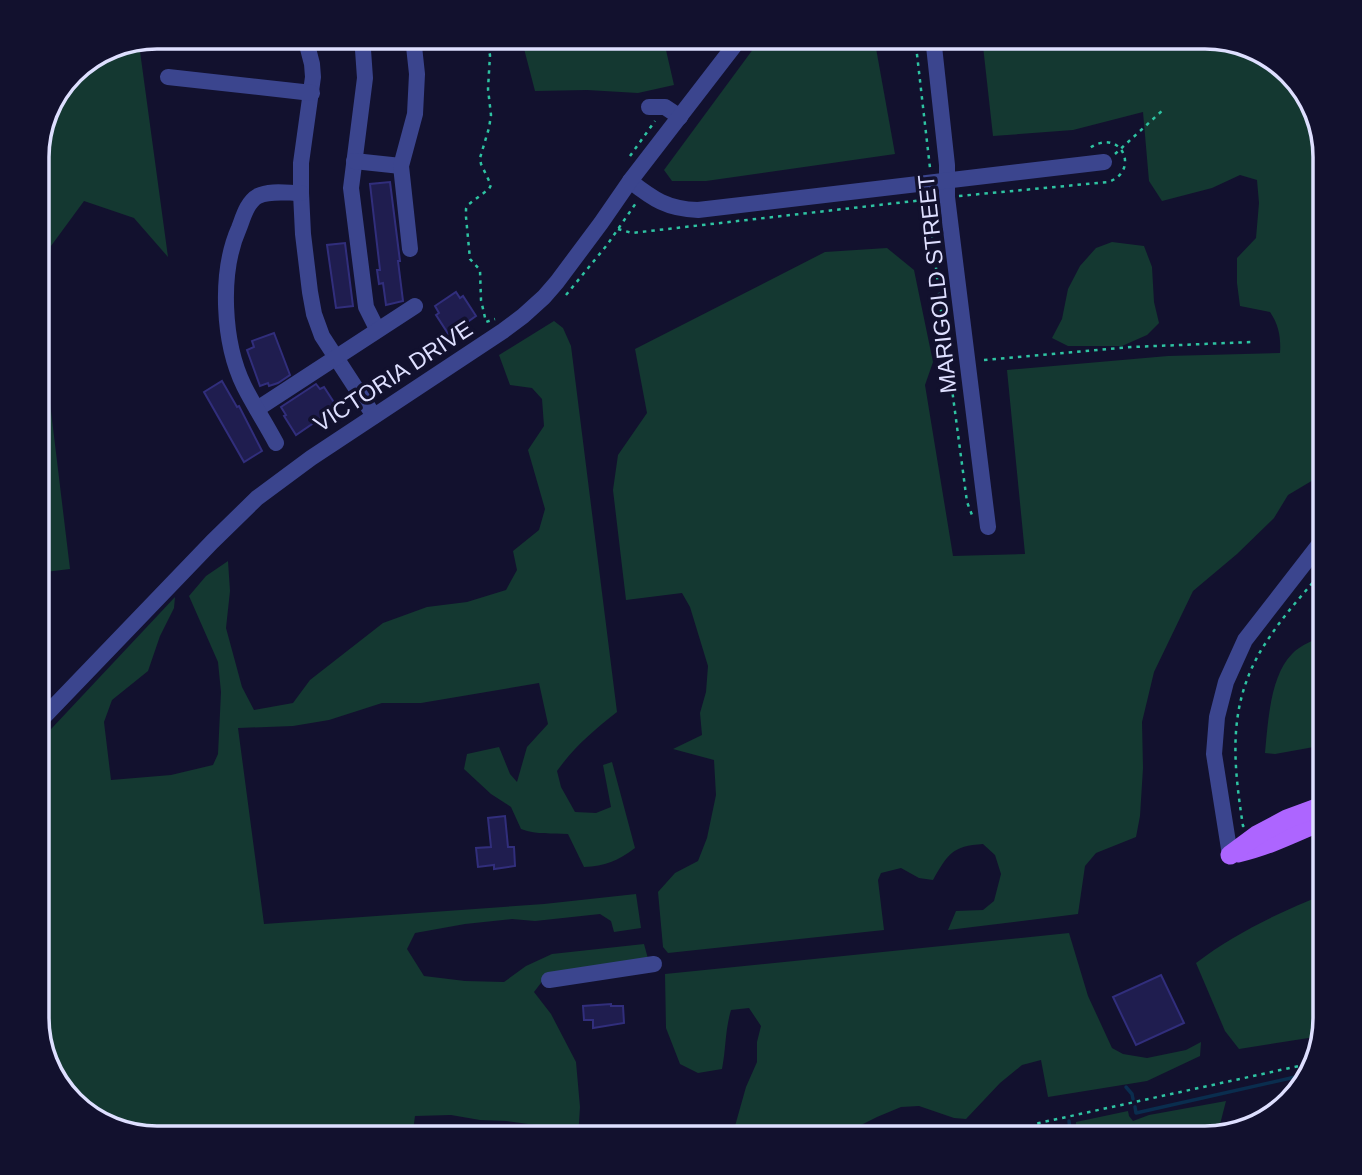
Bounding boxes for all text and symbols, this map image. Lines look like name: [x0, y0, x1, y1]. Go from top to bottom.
street label: MARIGOLD STREET: [913, 173, 961, 395]
street label: VICTORIA DRIVE: [309, 315, 477, 437]

